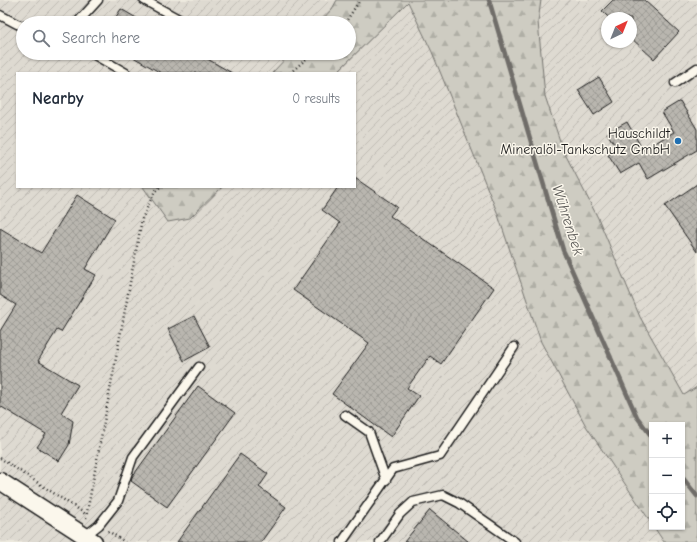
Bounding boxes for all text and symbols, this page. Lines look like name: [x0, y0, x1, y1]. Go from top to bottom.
north arrow: [601, 12, 637, 48]
search box: [16, 16, 356, 60]
icon: search: [30, 27, 52, 49]
text: Search here: [62, 29, 140, 47]
text: Nearby: [32, 89, 83, 108]
text: 0 results: [292, 91, 340, 106]
place label: Hauschildt Mineralöl-Tankschutz GmbH: [501, 125, 671, 158]
marker: Hauschildt Mineralöl-Tankschutz GmbH: [673, 136, 683, 146]
water label: Wührenbek: [548, 182, 588, 258]
map controls: [649, 422, 685, 530]
button: +: [649, 422, 685, 458]
button: −: [649, 458, 685, 494]
button: locate: [649, 494, 685, 530]

